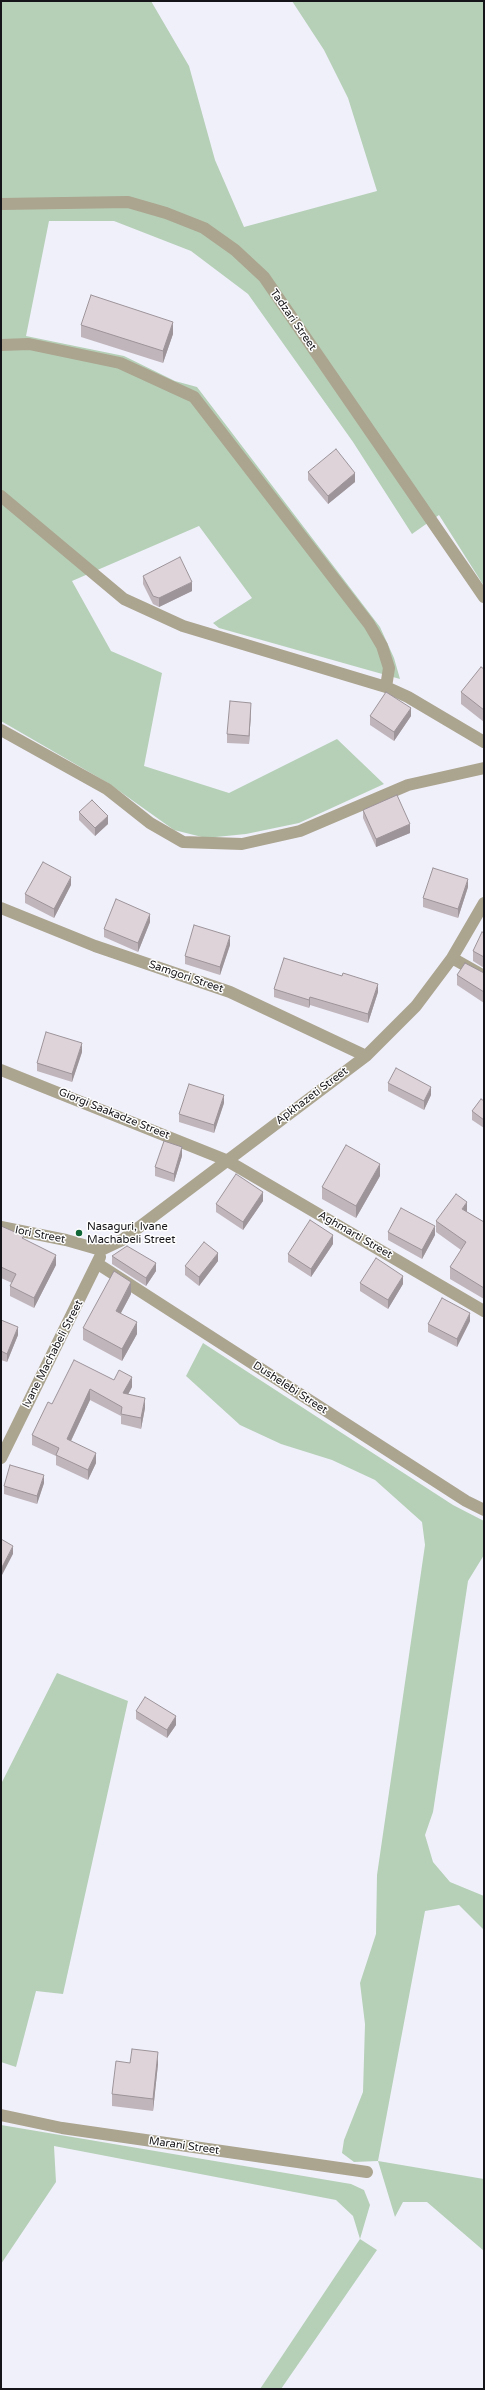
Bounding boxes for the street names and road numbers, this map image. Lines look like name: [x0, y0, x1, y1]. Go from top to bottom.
street label: Tadzari Street: [267, 287, 319, 353]
street label: Samgori Street: [147, 958, 225, 996]
street label: Apkhazeti Street: [273, 1065, 351, 1127]
street label: Giorgi Saakadze Street: [57, 1086, 171, 1142]
street label: Aghmarti Street: [316, 1208, 394, 1262]
street label: Iori Street: [14, 1224, 66, 1246]
street label: Ivane Machabeli Street: [20, 1298, 86, 1410]
street label: Dushelebi Street: [250, 1359, 330, 1417]
street label: Marani Street: [148, 2135, 220, 2157]

